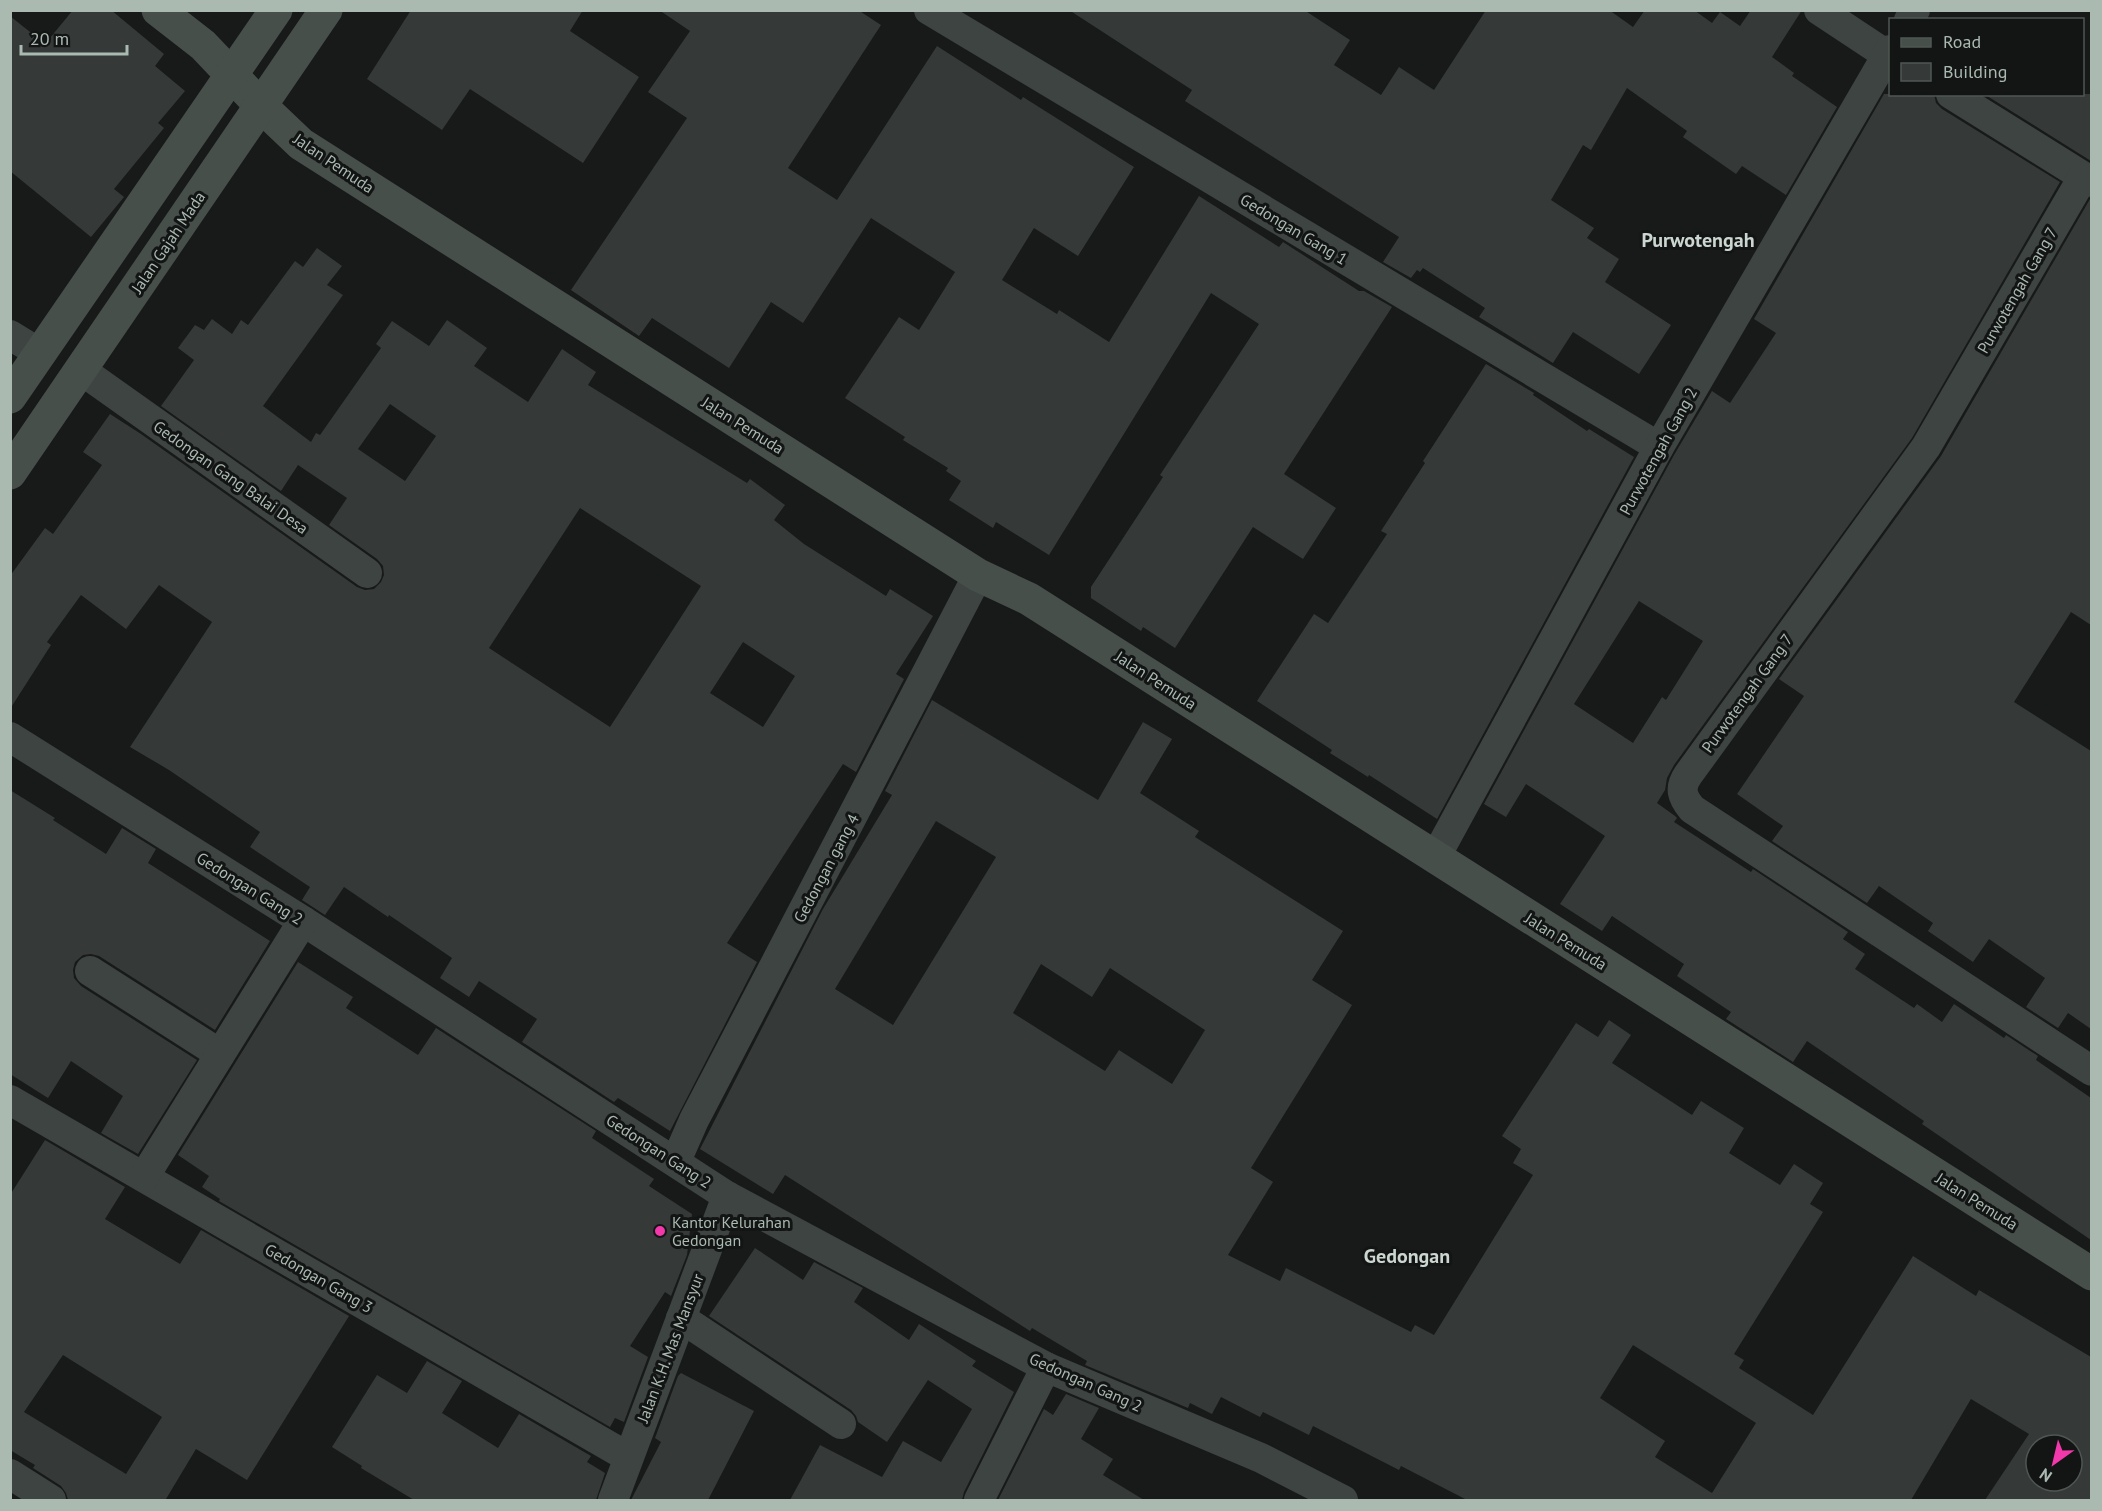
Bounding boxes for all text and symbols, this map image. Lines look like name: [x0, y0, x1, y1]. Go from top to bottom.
scale bar: [21, 18, 128, 56]
legend: [1889, 18, 2084, 96]
text: 20 m: [30, 27, 69, 50]
text: Road: [1943, 30, 1981, 53]
text: Building: [1943, 60, 2007, 83]
street label: Jalan Pemuda: [289, 128, 378, 197]
street label: Jalan Gajah Mada: [126, 187, 209, 297]
street label: Gedongan Gang 1: [1237, 189, 1351, 269]
street label: Purwotengah Gang 7: [1973, 223, 2061, 357]
district label: Purwotengah: [1641, 227, 1755, 253]
street label: Purwotengah Gang 2: [1615, 384, 1701, 518]
street label: Jalan Pemuda: [697, 391, 788, 458]
street label: Gedongan Gang Balai Desa: [150, 416, 312, 538]
street label: Purwotengah Gang 7: [1697, 630, 1797, 756]
street label: Jalan Pemuda: [1111, 646, 1200, 714]
street label: Gedongan gang 4: [789, 810, 863, 926]
street label: Gedongan Gang 2: [193, 847, 307, 929]
street label: Jalan Pemuda: [1520, 907, 1611, 974]
street label: Gedongan Gang 2: [603, 1110, 715, 1192]
street label: Jalan Pemuda: [1931, 1167, 2022, 1234]
place label: Kantor Kelurahan Gedongan: [672, 1212, 791, 1250]
marker: Kantor Kelurahan Gedongan: [653, 1224, 667, 1238]
street label: Gedongan Gang 3: [261, 1239, 377, 1317]
district label: Gedongan: [1364, 1243, 1450, 1269]
street label: Jalan K.H. Mas Mansyur: [632, 1270, 708, 1426]
street label: Gedongan Gang 2: [1026, 1348, 1146, 1416]
north arrow: [2024, 1433, 2084, 1493]
text: N: [2036, 1464, 2056, 1487]

